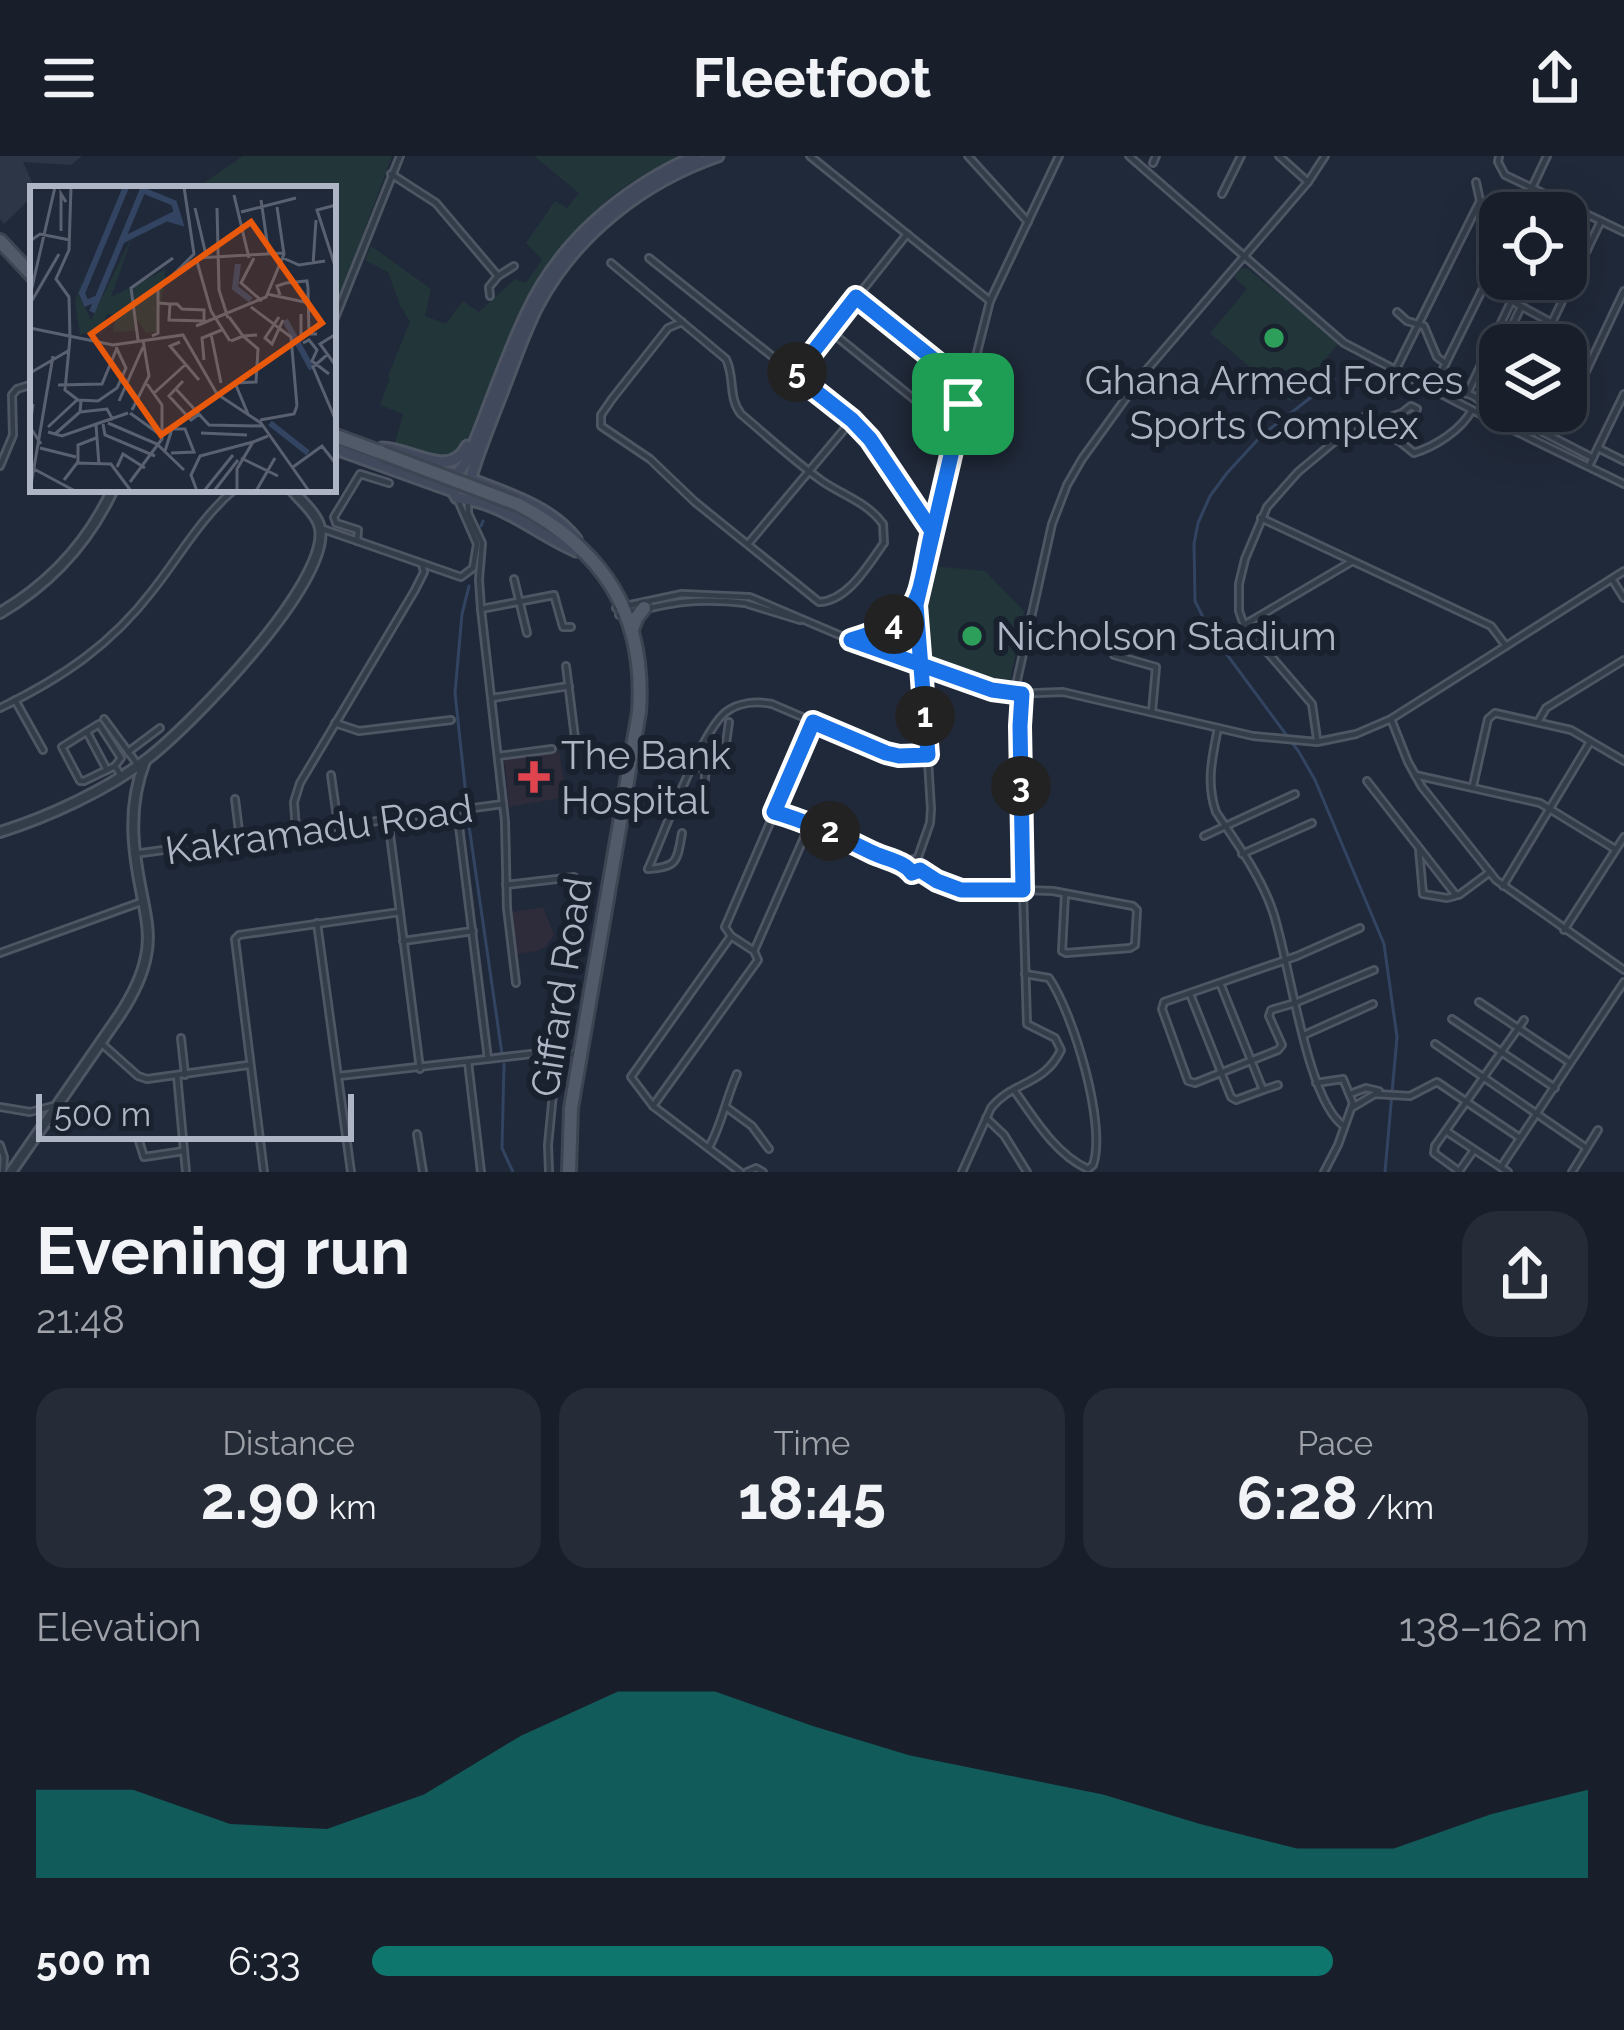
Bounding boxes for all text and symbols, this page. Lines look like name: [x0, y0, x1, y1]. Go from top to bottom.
icon: menu: [36, 45, 102, 111]
icon: share: [1522, 45, 1588, 111]
text: Fleetfoot: [693, 46, 931, 110]
inset map: [30, 186, 336, 492]
map controls: [1479, 192, 1587, 432]
button: locate: [1479, 192, 1587, 300]
button: layers: [1479, 324, 1587, 432]
marker: Ghana Armed Forces Sports Complex: [1261, 325, 1287, 351]
pin: 5: [767, 342, 827, 402]
text: 5: [788, 352, 806, 391]
pin: [912, 353, 1014, 455]
place label: Ghana Armed Forces Sports Complex: [1085, 357, 1463, 448]
icon: arrive: [930, 371, 996, 437]
pin: 4: [864, 594, 924, 654]
text: 4: [885, 604, 903, 643]
place label: Nicholson Stadium: [996, 613, 1337, 659]
marker: Nicholson Stadium: [959, 623, 985, 649]
pin: 1: [895, 686, 955, 746]
text: 1: [917, 696, 933, 735]
place label: The Bank Hospital: [561, 732, 731, 823]
pin: 3: [991, 756, 1051, 816]
marker: The Bank Hospital: [518, 761, 550, 793]
text: 3: [1012, 766, 1030, 805]
street label: Kakramadu Road: [162, 785, 476, 873]
pin: 2: [800, 801, 860, 861]
text: 2: [821, 811, 839, 850]
street label: Giffard Road: [521, 874, 601, 1100]
scale bar: [36, 1088, 354, 1141]
text: 500 m: [54, 1095, 151, 1134]
button: share: [1462, 1211, 1588, 1337]
text: Evening run: [36, 1212, 410, 1289]
text: 21:48: [36, 1296, 125, 1342]
text: Distance: [222, 1424, 355, 1463]
text: Time: [773, 1424, 851, 1463]
text: Pace: [1298, 1424, 1373, 1463]
text: 2.90: [201, 1463, 320, 1533]
text: 18:45: [738, 1463, 886, 1533]
text: 6:28: [1237, 1463, 1358, 1533]
text: km: [320, 1488, 377, 1527]
text: /km: [1358, 1488, 1434, 1527]
text: Elevation: [36, 1604, 202, 1650]
text: 138–162 m: [1399, 1604, 1588, 1650]
text: 500 m: [36, 1938, 151, 1984]
text: 6:33: [228, 1938, 301, 1984]

